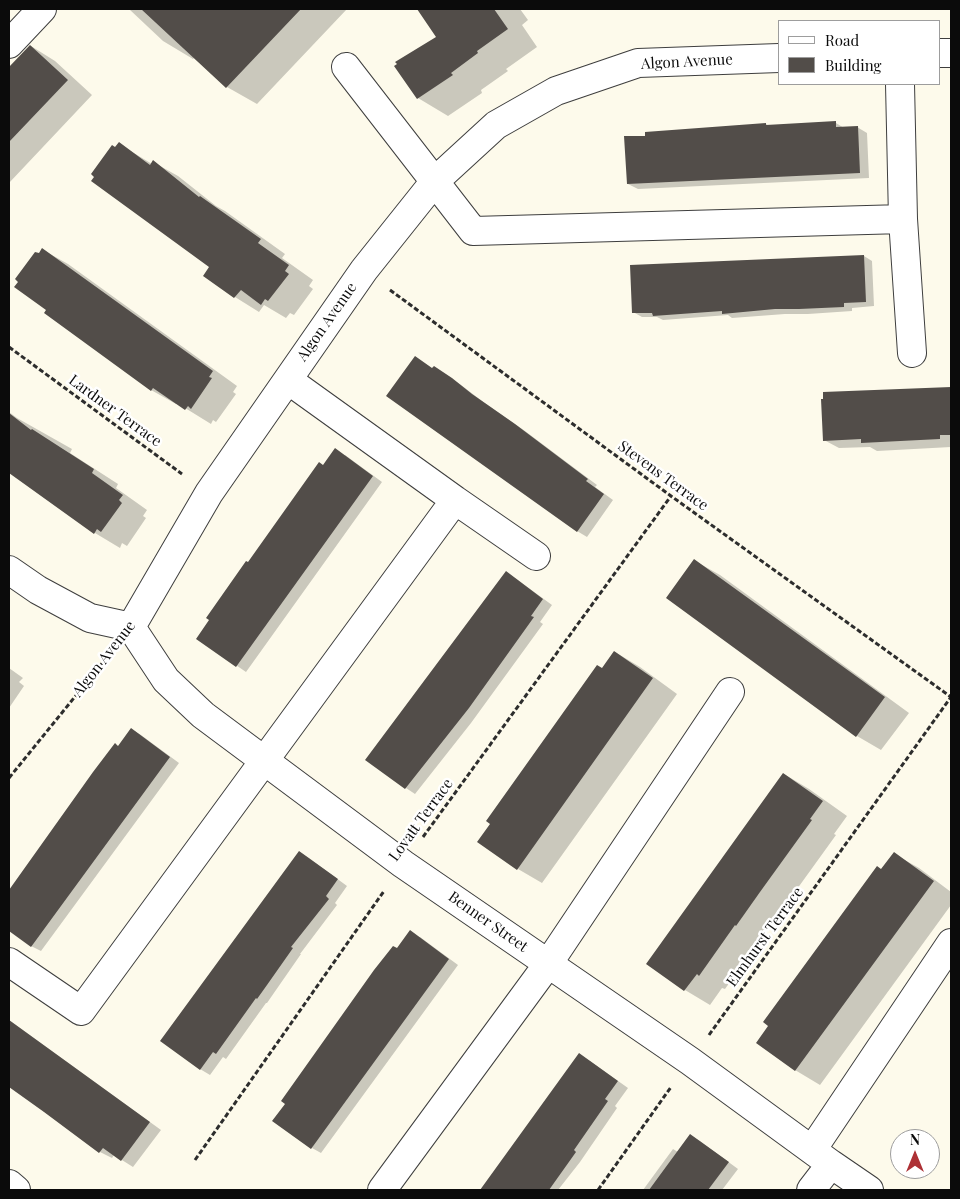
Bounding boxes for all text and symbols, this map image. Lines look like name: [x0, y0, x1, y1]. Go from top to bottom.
legend: [778, 20, 940, 85]
text: Road: [825, 30, 859, 50]
street label: Algon Avenue: [641, 51, 733, 73]
text: Building: [825, 55, 881, 75]
street label: Algon Avenue: [293, 279, 361, 365]
street label: Lardner Terrace: [65, 371, 165, 451]
street label: Stevens Terrace: [614, 437, 712, 515]
street label: Algon Avenue: [69, 617, 139, 701]
street label: Lovatt Terrace: [385, 775, 457, 865]
street label: Elmhurst Terrace: [723, 884, 807, 990]
street label: Benner Street: [445, 888, 531, 956]
north arrow: [890, 1129, 940, 1179]
text: N: [910, 1130, 920, 1149]

